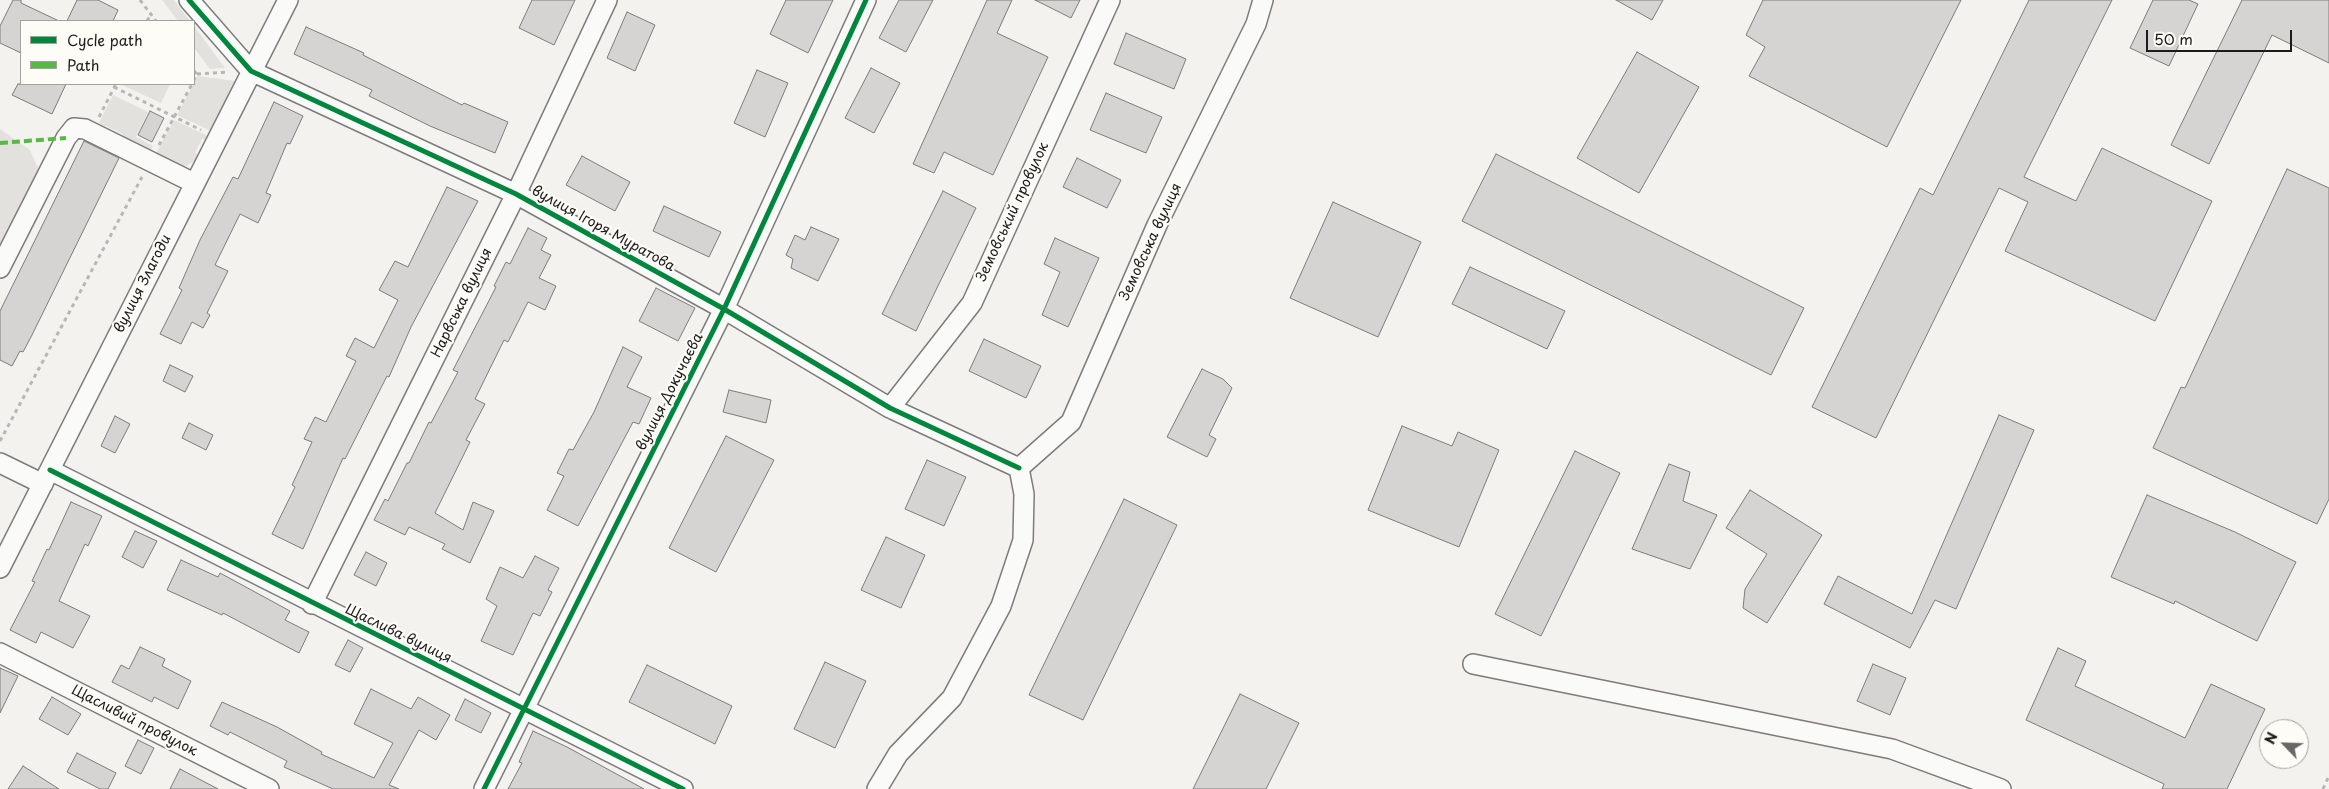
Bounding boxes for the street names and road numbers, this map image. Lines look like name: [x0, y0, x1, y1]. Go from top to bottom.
street label: Земовський провулок: [973, 140, 1053, 284]
street label: Земовська вулиця: [1116, 181, 1186, 303]
street label: вулиця Ігоря Муратова: [528, 183, 678, 275]
street label: вулиця Злагоди: [111, 232, 175, 336]
street label: Нарвська вулиця: [428, 245, 496, 361]
street label: вулиця Докучаєва: [633, 330, 707, 454]
street label: Щаслива вулиця: [342, 601, 454, 667]
street label: Щасливий провулок: [68, 682, 200, 760]

